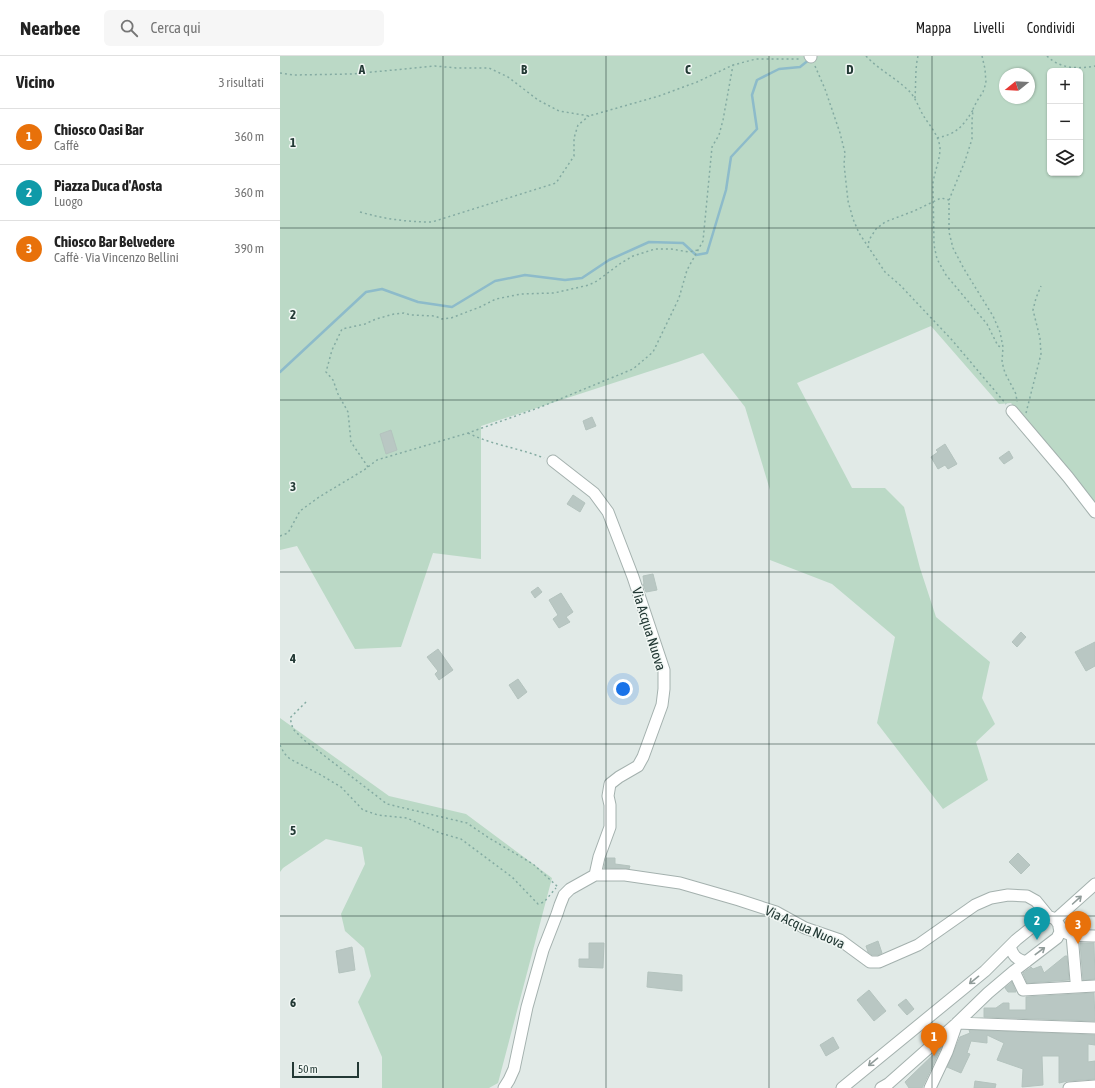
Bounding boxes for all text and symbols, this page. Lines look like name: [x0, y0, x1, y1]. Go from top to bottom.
search box: [104, 10, 384, 46]
text: Nearbee: [20, 17, 80, 39]
icon: search: [118, 17, 140, 39]
text: Cerca qui: [150, 19, 201, 36]
text: Mappa: [916, 20, 951, 36]
text: Livelli: [973, 20, 1005, 36]
text: Condividi: [1027, 20, 1075, 36]
text: A: [358, 62, 366, 77]
text: B: [521, 62, 528, 77]
text: C: [685, 62, 691, 77]
text: D: [846, 62, 854, 77]
north arrow: [999, 68, 1035, 104]
map controls: [1047, 68, 1083, 176]
button: +: [1047, 68, 1083, 104]
text: Vicino: [16, 72, 55, 92]
text: 3 risultati: [218, 75, 264, 90]
button: −: [1047, 104, 1083, 140]
text: Chiosco Oasi Bar: [54, 121, 144, 138]
text: 1: [26, 129, 32, 144]
text: 360 m: [235, 129, 264, 144]
text: 1: [290, 135, 296, 150]
text: Caffè: [54, 138, 79, 153]
button: layers: [1047, 140, 1083, 176]
text: Piazza Duca d'Aosta: [54, 177, 162, 194]
text: 2: [26, 185, 32, 200]
text: 360 m: [235, 185, 264, 200]
text: Luogo: [54, 194, 83, 209]
text: Chiosco Bar Belvedere: [54, 233, 175, 250]
text: 3: [26, 241, 32, 256]
text: 390 m: [235, 241, 264, 256]
text: Caffè · Via Vincenzo Bellini: [54, 250, 179, 265]
text: 2: [290, 307, 296, 322]
text: 3: [290, 479, 296, 494]
street label: Via Acqua Nuova: [629, 586, 669, 672]
text: 4: [289, 651, 296, 666]
your location: [613, 679, 633, 699]
text: 5: [290, 823, 296, 838]
one-way arrow: [1072, 895, 1082, 905]
street label: Via Acqua Nuova: [762, 902, 848, 952]
pin: 2: [1024, 907, 1050, 940]
pin: 3: [1065, 911, 1091, 944]
one-way arrow: [1035, 946, 1046, 955]
one-way arrow: [968, 976, 979, 985]
text: 6: [290, 995, 296, 1010]
pin: 1: [921, 1023, 947, 1056]
one-way arrow: [867, 1058, 878, 1067]
scale bar: [292, 1060, 359, 1079]
text: 50 m: [298, 1063, 318, 1075]

